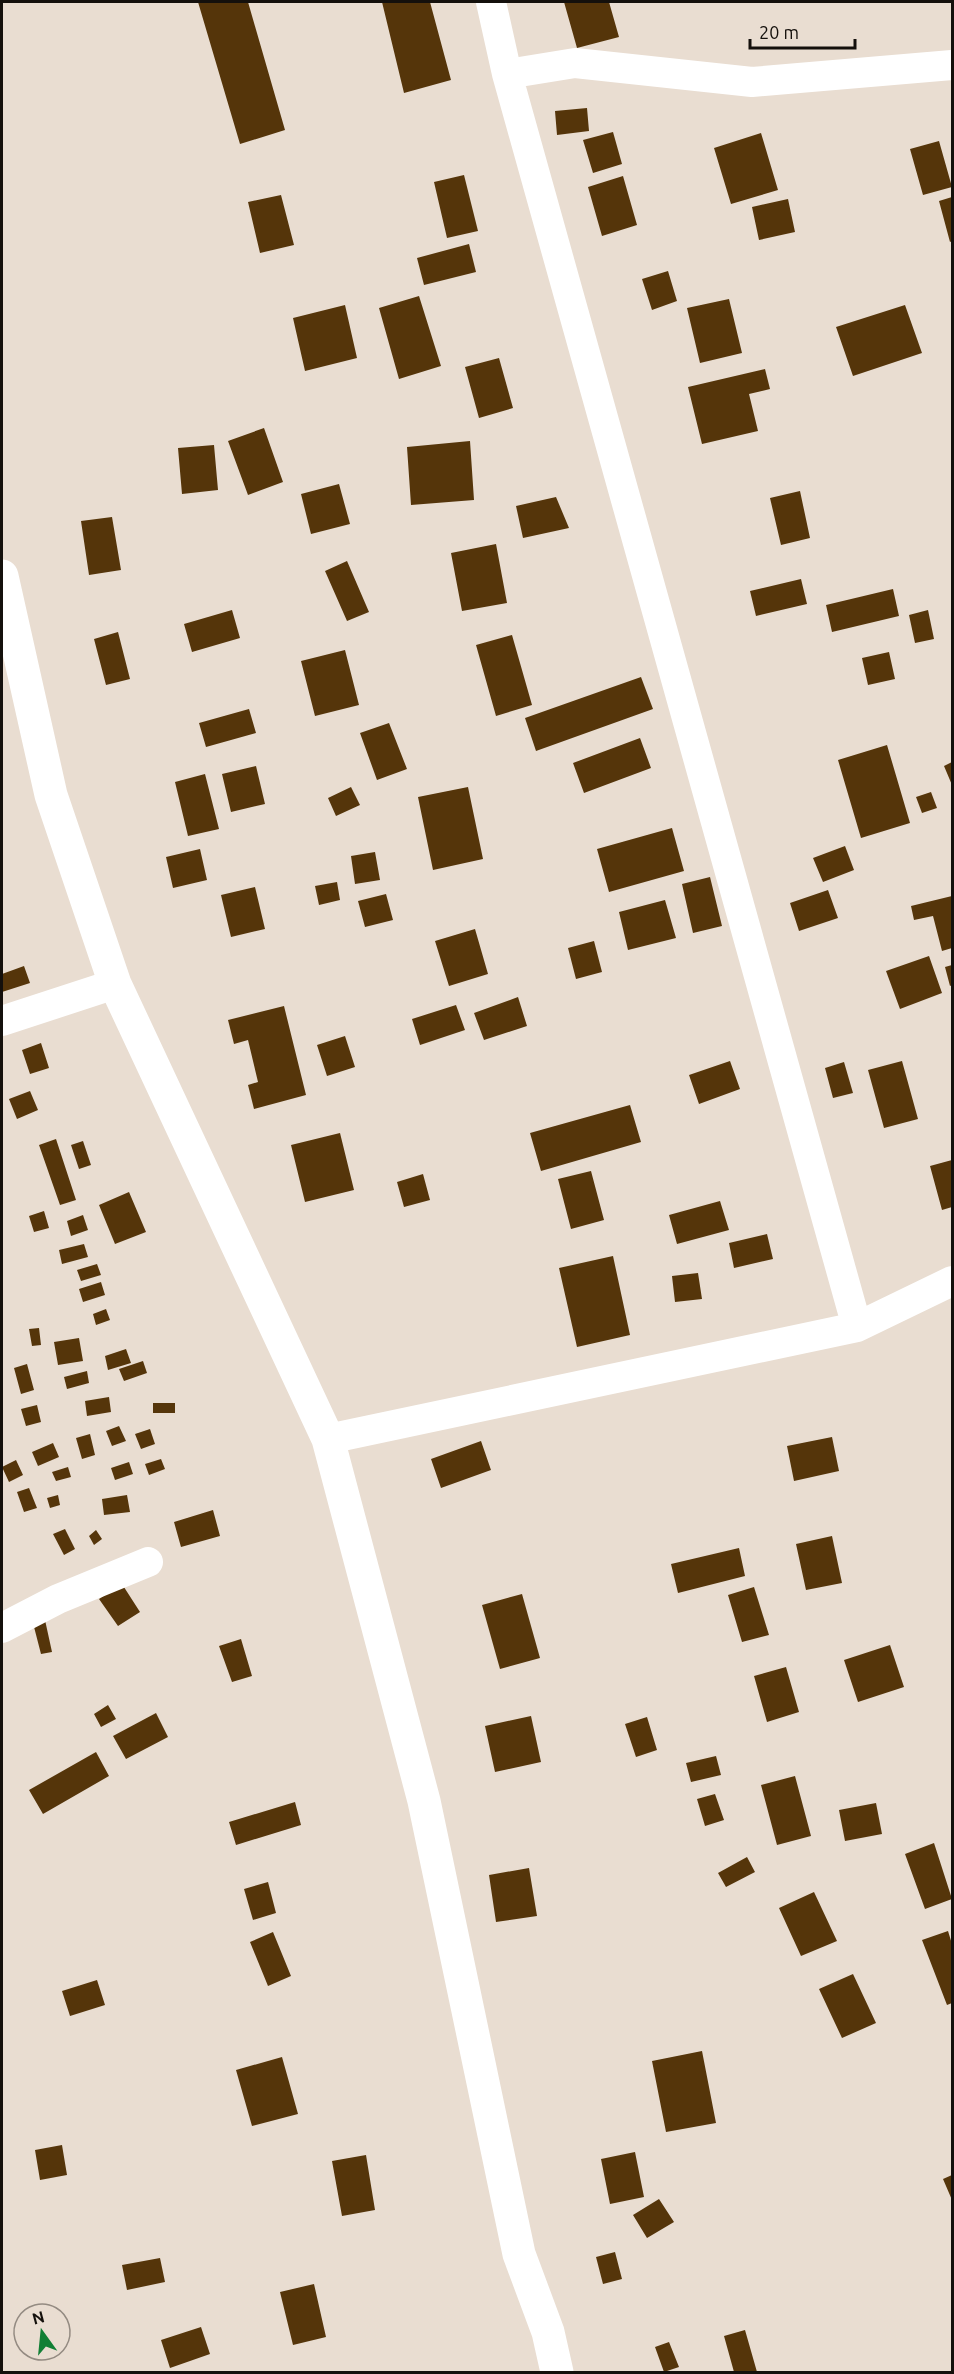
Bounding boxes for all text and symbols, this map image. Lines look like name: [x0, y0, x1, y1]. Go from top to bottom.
scale bar: [750, 12, 855, 50]
text: 20 m: [759, 22, 799, 42]
north arrow: [12, 2302, 72, 2362]
text: N: [30, 2307, 46, 2328]

